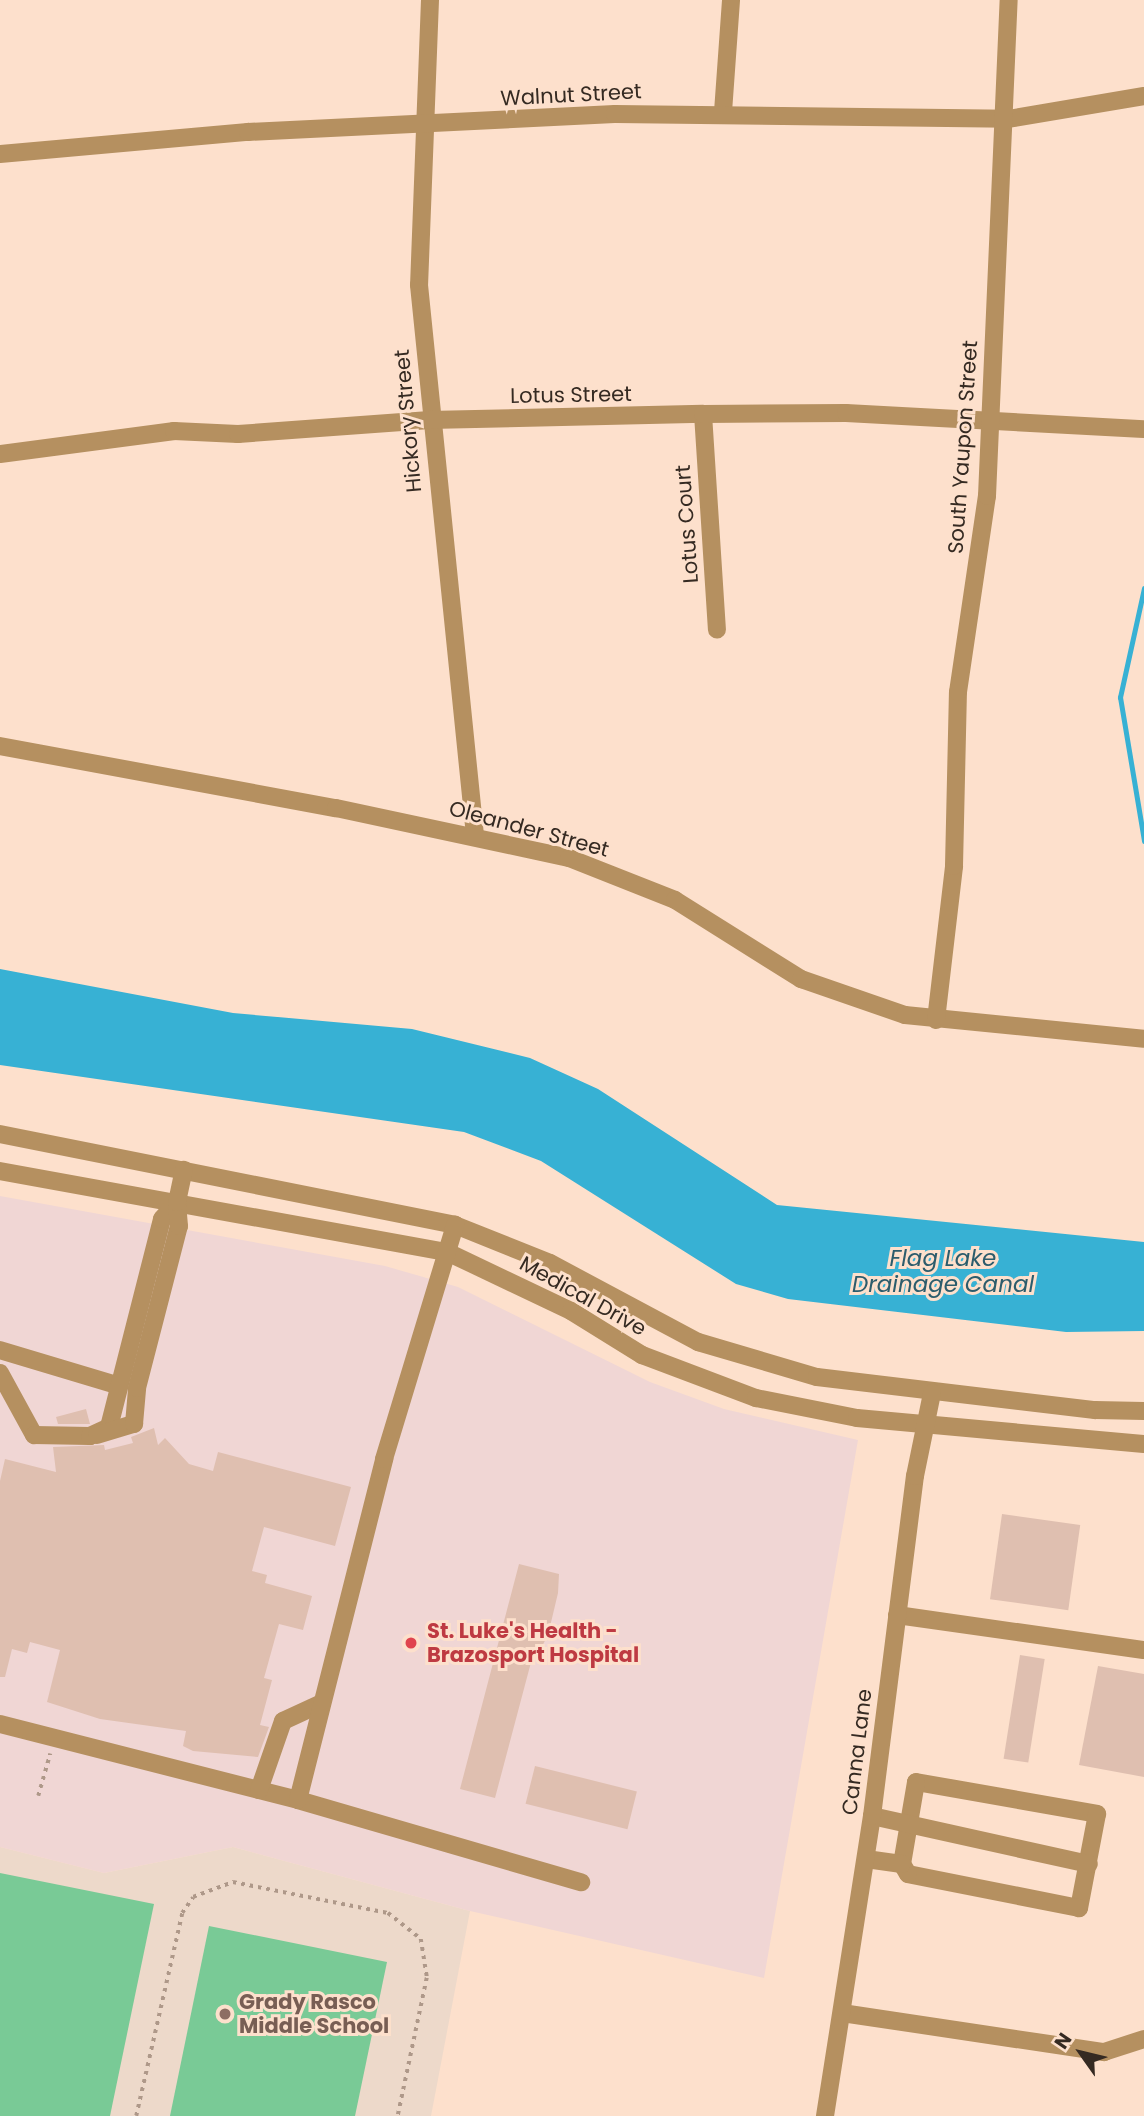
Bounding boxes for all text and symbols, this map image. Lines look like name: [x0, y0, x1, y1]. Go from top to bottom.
street label: Walnut Street: [500, 79, 642, 111]
street label: South Yaupon Street: [943, 339, 983, 555]
street label: Hickory Street: [389, 348, 427, 494]
street label: Lotus Street: [510, 381, 632, 409]
street label: Lotus Court: [670, 464, 704, 584]
street label: Oleander Street: [446, 796, 612, 862]
water label: Flag Lake Drainage Canal: [852, 1244, 1034, 1298]
street label: Medical Drive: [515, 1251, 651, 1341]
place label: St. Luke's Health - Brazosport Hospital: [427, 1618, 639, 1668]
marker: St. Luke's Health - Brazosport Hospital: [401, 1633, 421, 1653]
street label: Canna Lane: [837, 1688, 877, 1816]
place label: Grady Rasco Middle School: [239, 1989, 389, 2039]
marker: Grady Rasco Middle School: [217, 2006, 233, 2022]
north arrow: [1046, 2018, 1116, 2088]
text: N: [1048, 2028, 1078, 2054]

